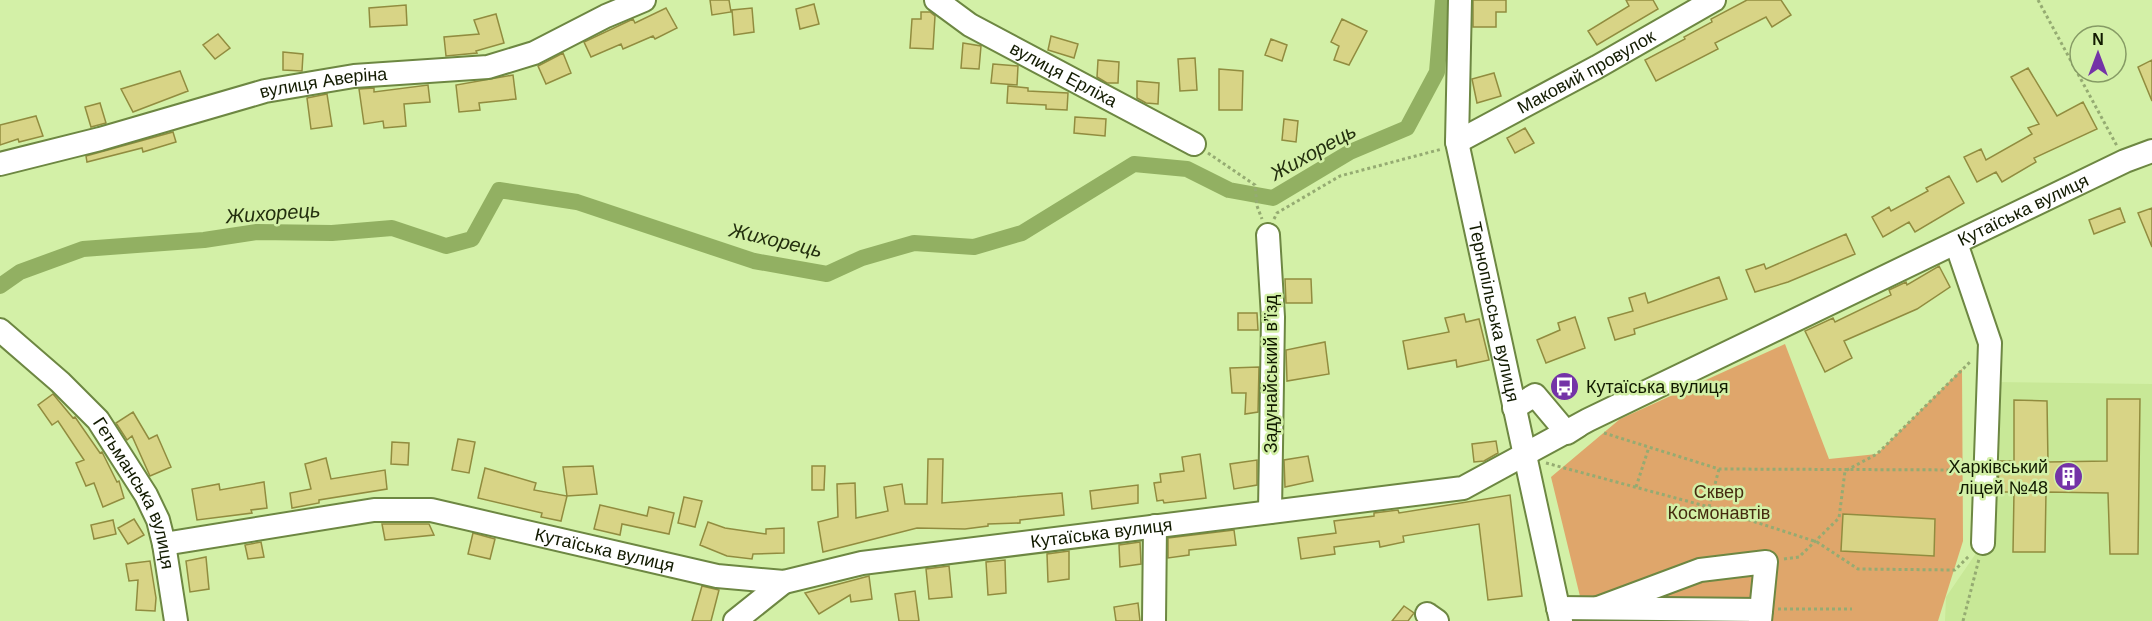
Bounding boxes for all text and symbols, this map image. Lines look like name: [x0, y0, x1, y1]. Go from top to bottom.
north arrow: [2068, 24, 2128, 84]
street label: Маковий провулок: [1514, 26, 1659, 118]
text: N: [2092, 31, 2104, 48]
street label: вулиця Ерліха: [1007, 38, 1121, 112]
street label: вулиця Аверіна: [257, 64, 389, 102]
water label: Жихорець: [1265, 119, 1360, 185]
street label: Кутаїська вулиця: [1955, 170, 2092, 250]
water label: Жихорець: [224, 199, 321, 227]
water label: Жихорець: [726, 218, 825, 261]
street label: Тернопільська вулиця: [1465, 220, 1523, 404]
street label: Задунайський в’їзд: [1261, 294, 1281, 453]
bus stop icon: Кутаїська вулиця: [1549, 371, 1581, 403]
place label: Кутаїська вулиця: [1586, 377, 1729, 397]
street label: Гетьманська вулиця: [89, 414, 178, 571]
place label: Харківський ліцей №48: [1948, 457, 2048, 498]
building icon: Харківський ліцей №48: [2053, 461, 2085, 493]
park label: Сквер Космонавтів: [1668, 482, 1770, 523]
street label: Кутаїська вулиця: [1029, 514, 1173, 552]
street label: Кутаїська вулиця: [533, 524, 676, 576]

